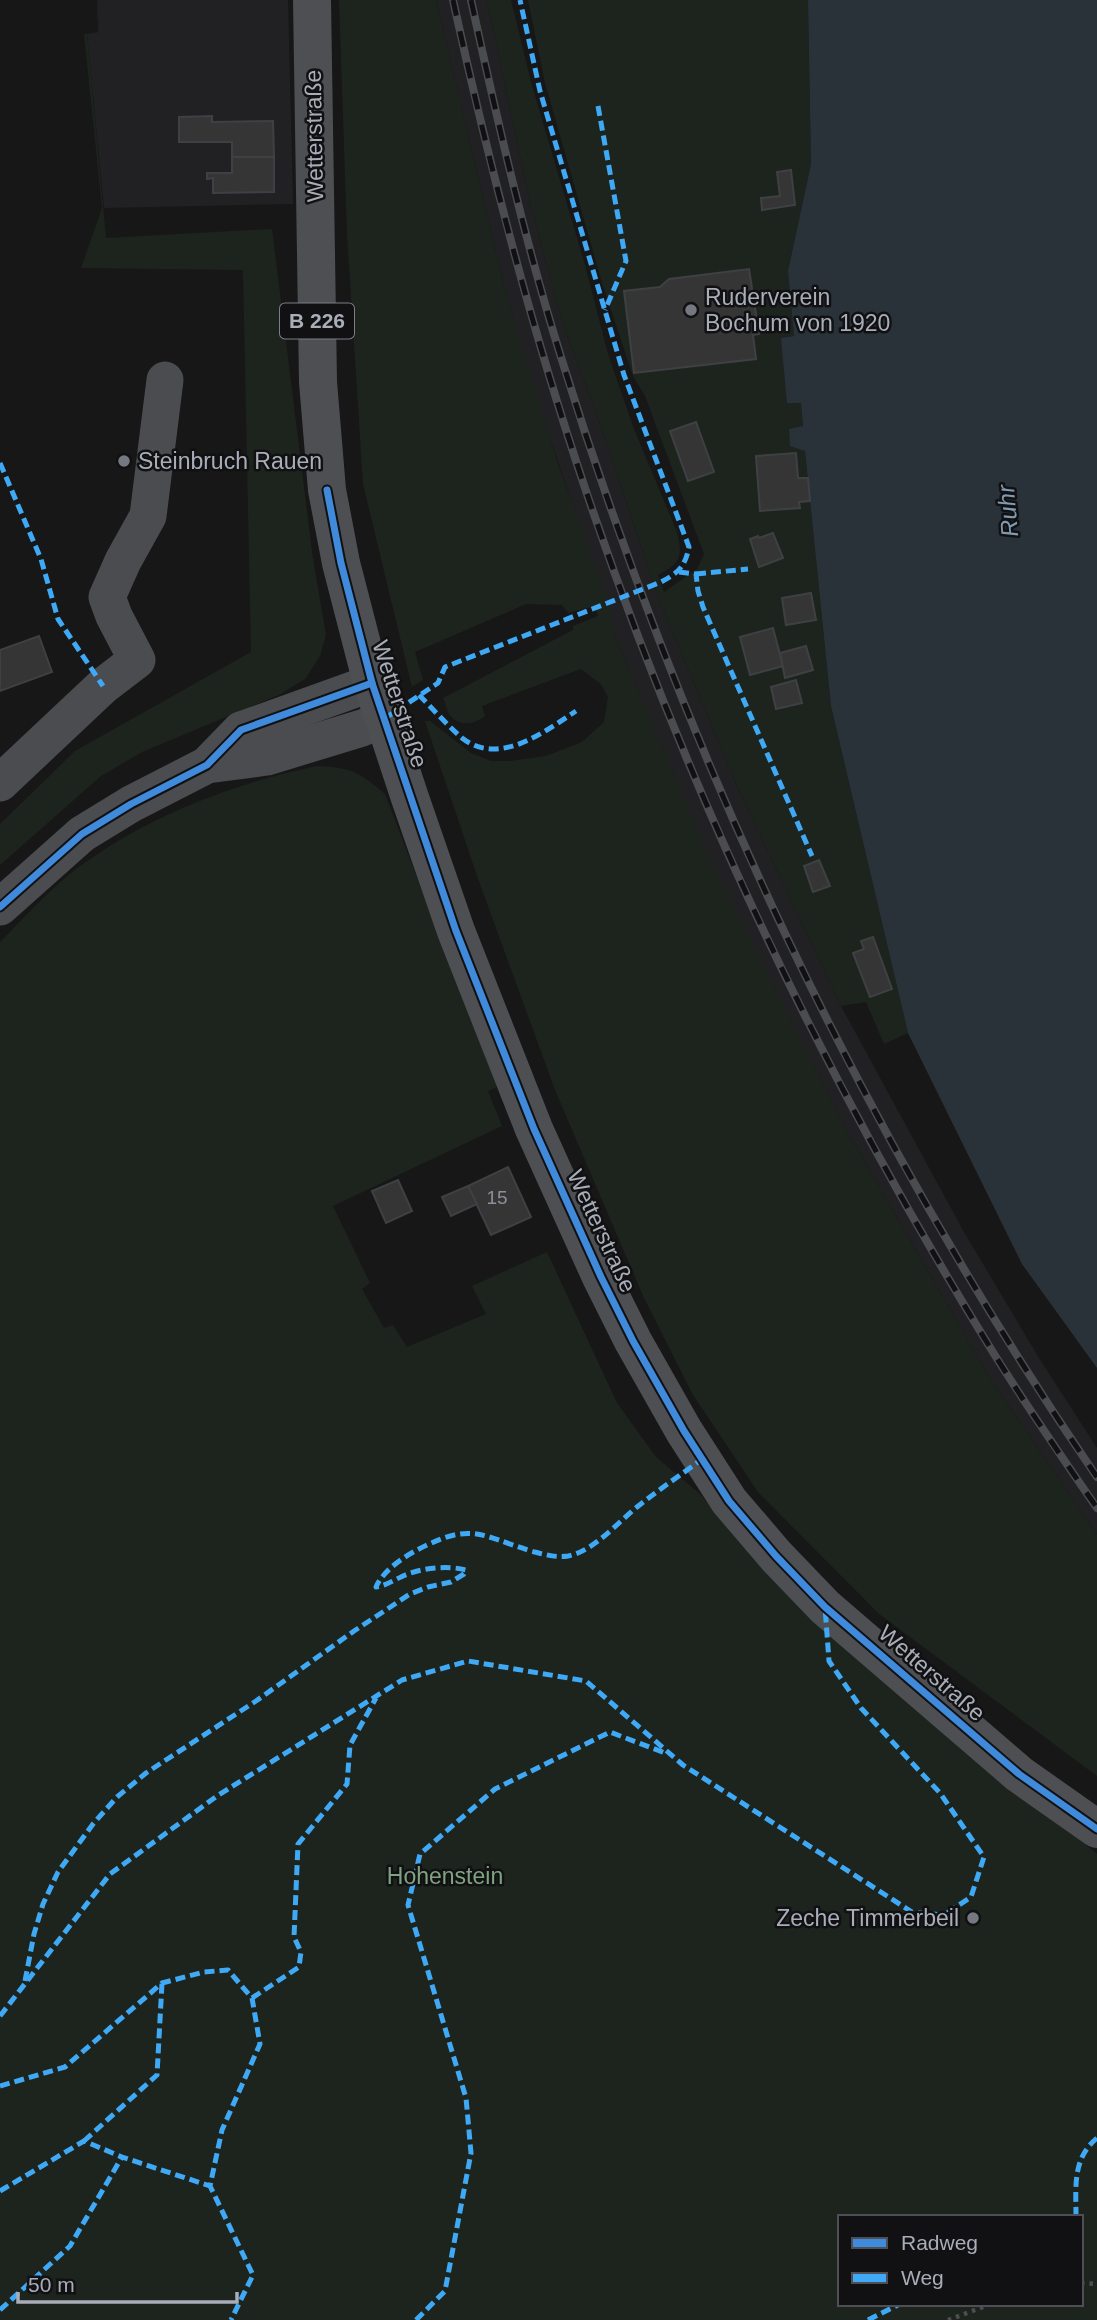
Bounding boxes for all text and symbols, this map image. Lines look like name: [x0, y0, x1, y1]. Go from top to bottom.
street label: Wetterstraße: [300, 70, 328, 202]
place label: Ruderverein Bochum von 1920: [705, 284, 890, 336]
marker: Ruderverein Bochum von 1920: [683, 302, 699, 318]
road number: B 226: [280, 304, 354, 338]
place label: Steinbruch Rauen: [138, 448, 322, 474]
marker: Steinbruch Rauen: [116, 453, 132, 469]
water label: Ruhr: [992, 483, 1023, 538]
street label: Wetterstraße: [367, 637, 433, 771]
street label: Wetterstraße: [562, 1165, 642, 1297]
house number: 15: [486, 1187, 508, 1208]
street label: Wetterstraße: [873, 1620, 991, 1726]
park label: Hohenstein: [387, 1863, 503, 1889]
place label: Zeche Timmerbeil: [776, 1905, 959, 1931]
marker: Zeche Timmerbeil: [965, 1910, 981, 1926]
legend: [838, 2215, 1083, 2306]
text: Radweg: [901, 2231, 978, 2254]
scale bar: [18, 2260, 236, 2304]
text: Weg: [901, 2266, 944, 2289]
text: 50 m: [28, 2273, 75, 2296]

